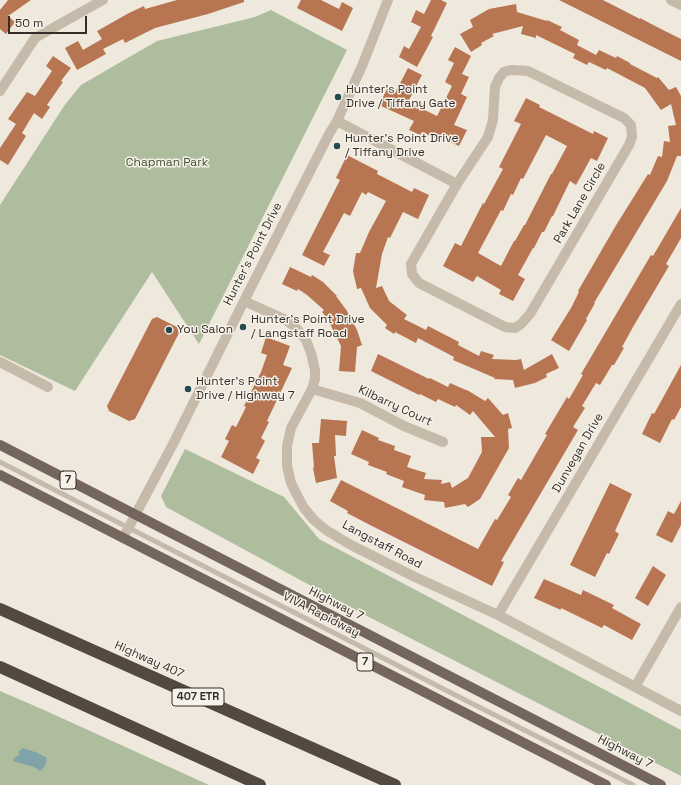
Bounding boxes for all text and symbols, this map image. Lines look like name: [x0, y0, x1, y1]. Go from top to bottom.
scale bar: [10, 8, 89, 34]
text: 50 m: [15, 15, 43, 31]
place label: Hunter's Point Drive / Tiffany Gate: [346, 83, 456, 111]
marker: Hunter's Point Drive / Tiffany Gate: [333, 92, 343, 102]
place label: Hunter's Point Drive / Tiffany Drive: [345, 132, 459, 160]
marker: Hunter's Point Drive / Tiffany Drive: [332, 141, 342, 151]
park label: Chapman Park: [126, 156, 208, 170]
street label: Park Lane Circle: [551, 160, 609, 246]
street label: Hunter's Point Drive: [221, 200, 285, 308]
place label: Hunter's Point Drive / Langstaff Road: [251, 313, 365, 341]
marker: Hunter's Point Drive / Langstaff Road: [238, 322, 248, 332]
place label: You Salon: [177, 323, 233, 337]
marker: You Salon: [164, 325, 174, 335]
place label: Hunter's Point Drive / Highway 7: [196, 375, 295, 403]
street label: Kilbarry Court: [356, 383, 434, 429]
marker: Hunter's Point Drive / Highway 7: [183, 384, 193, 394]
street label: Dunvegan Drive: [549, 411, 607, 495]
road number: 7: [60, 471, 76, 489]
street label: Langstaff Road: [340, 518, 424, 572]
street label: Highway 7: [306, 584, 366, 624]
street label: VIVA Rapidway: [280, 589, 362, 641]
street label: Highway 407: [112, 638, 186, 682]
road number: 7: [357, 653, 373, 671]
road number: 407 ETR: [172, 688, 224, 706]
street label: Highway 7: [595, 732, 655, 772]

